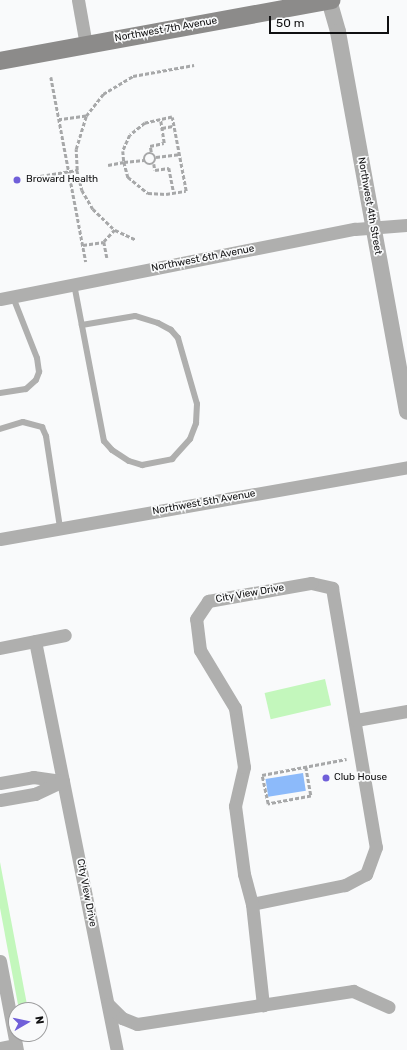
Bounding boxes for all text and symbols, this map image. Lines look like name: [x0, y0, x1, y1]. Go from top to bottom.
scale bar: [271, 8, 391, 34]
street label: Northwest 7th Avenue: [114, 15, 218, 45]
text: 50 m: [276, 16, 304, 30]
street label: Northwest 4th Street: [355, 156, 383, 256]
marker: Broward Health: [11, 174, 23, 186]
place label: Broward Health: [26, 174, 98, 186]
street label: Northwest 6th Avenue: [150, 243, 256, 275]
street label: Northwest 5th Avenue: [151, 488, 257, 518]
street label: City View Drive: [215, 582, 285, 606]
place label: Club House: [334, 772, 387, 784]
marker: Club House: [321, 773, 331, 783]
street label: City View Drive: [73, 858, 99, 928]
north arrow: [8, 1002, 48, 1042]
text: N: [32, 1015, 46, 1025]

